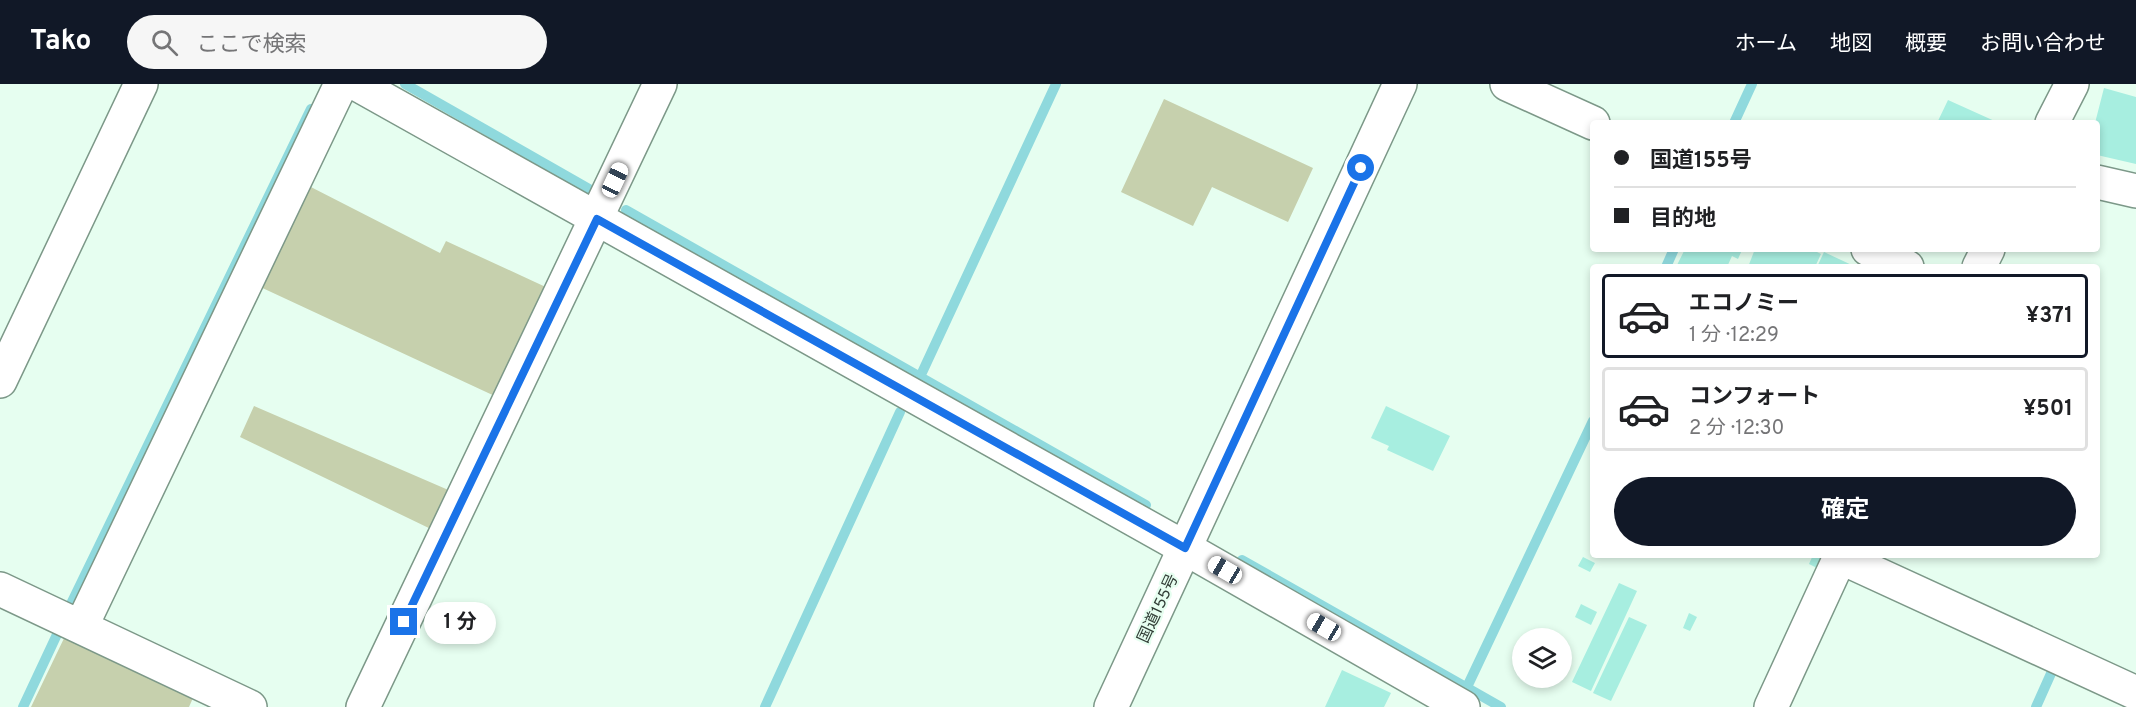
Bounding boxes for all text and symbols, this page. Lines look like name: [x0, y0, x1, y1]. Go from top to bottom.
search box: [127, 15, 547, 69]
text: Tako: [30, 24, 91, 60]
icon: search: [148, 26, 181, 59]
text: ホーム: [1735, 31, 1797, 58]
text: 地図: [1830, 31, 1872, 58]
text: 概要: [1905, 31, 1947, 58]
text: お問い合わせ: [1980, 31, 2106, 58]
text: ここで検索: [196, 32, 307, 59]
text: 国道155号: [1650, 148, 1752, 175]
route start: [1347, 154, 1374, 181]
car: [599, 160, 631, 200]
text: 目的地: [1650, 206, 1716, 233]
icon: car: [1617, 289, 1671, 343]
text: エコノミー: [1689, 291, 1799, 318]
text: ¥371: [2026, 303, 2073, 330]
text: 1 分 · 12:29: [1689, 323, 1779, 349]
icon: car: [1617, 382, 1671, 436]
text: コンフォート: [1689, 384, 1820, 411]
text: ¥501: [2023, 396, 2073, 423]
text: 2 分 · 12:30: [1689, 416, 1784, 442]
button: 確定: [1614, 477, 2076, 546]
car: [1205, 553, 1245, 587]
street label: 国道155号: [1134, 571, 1183, 647]
callout: 1 分: [425, 601, 497, 643]
route end: [390, 608, 417, 635]
text: 1 分: [444, 610, 477, 636]
car: [1304, 610, 1344, 644]
map controls: [1512, 628, 1572, 688]
button: layers: [1512, 628, 1572, 688]

